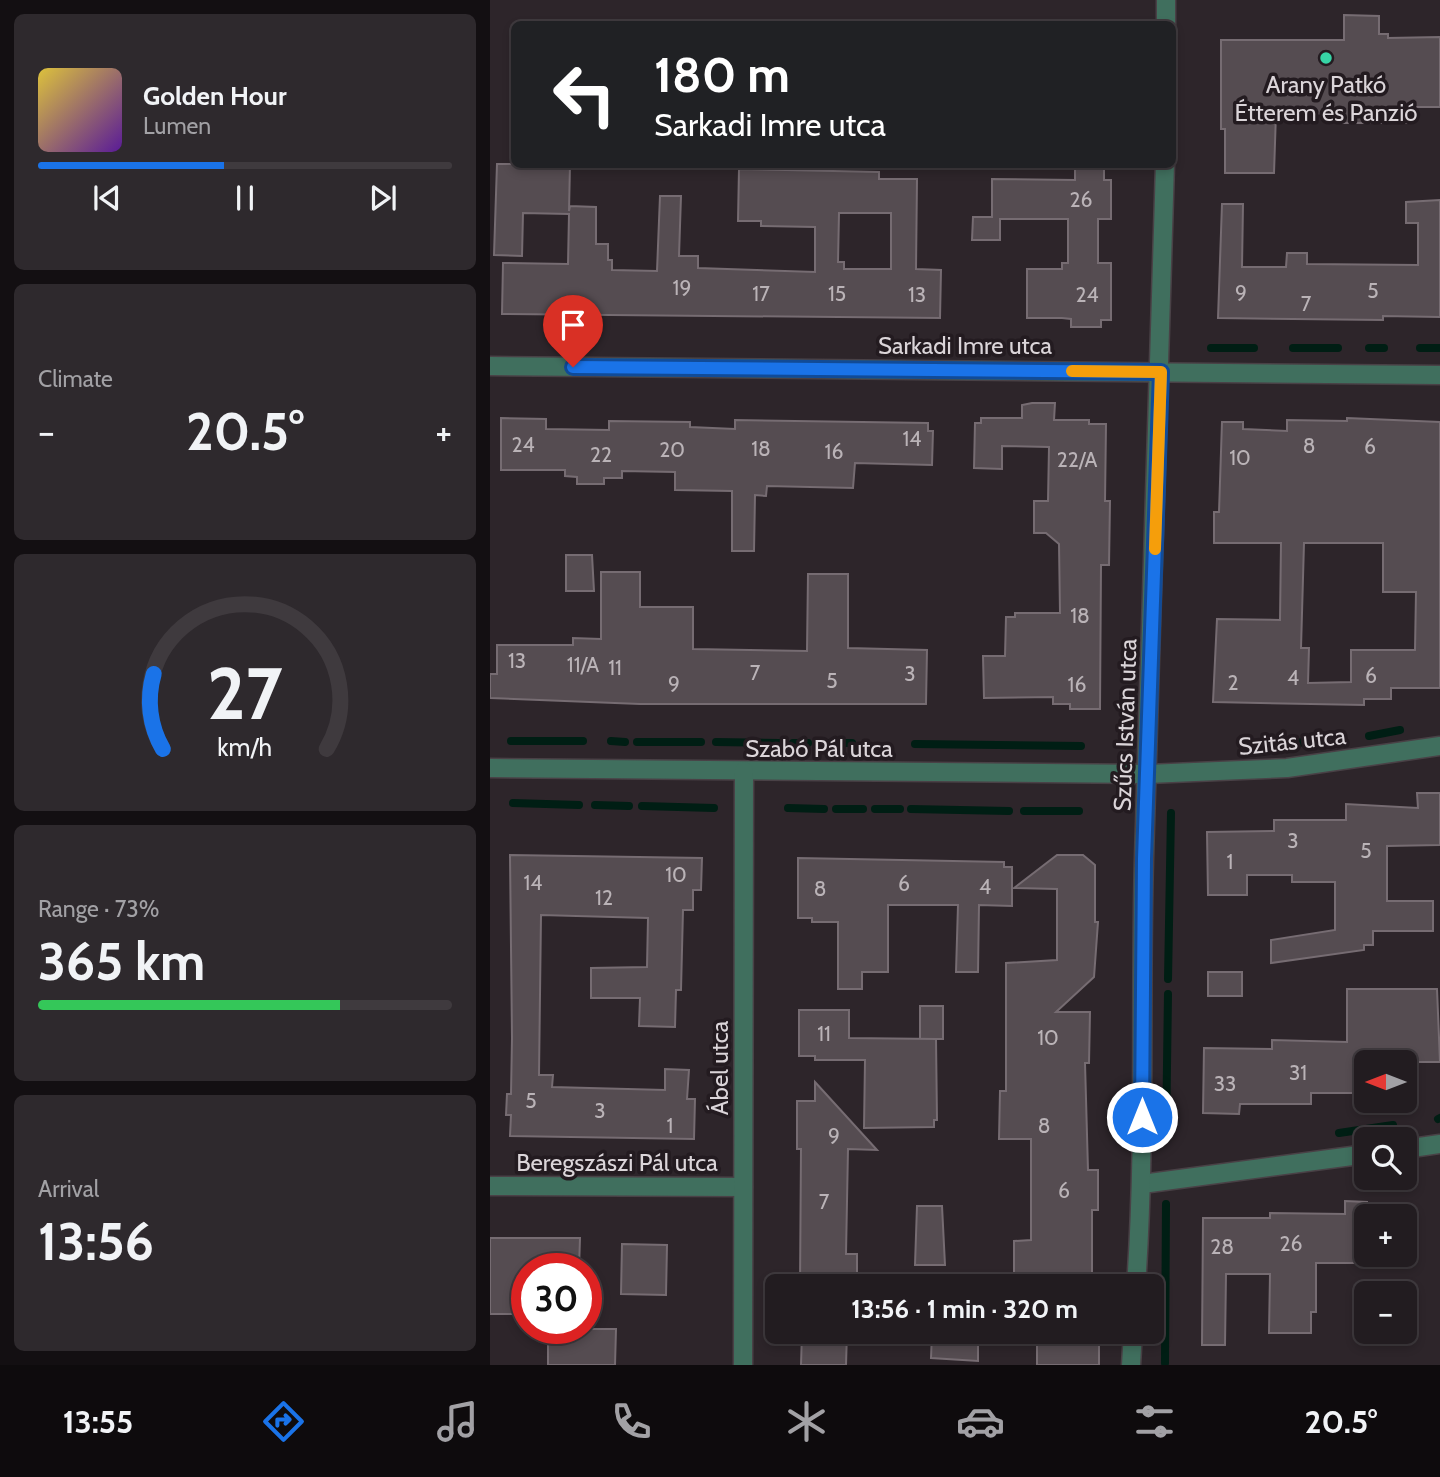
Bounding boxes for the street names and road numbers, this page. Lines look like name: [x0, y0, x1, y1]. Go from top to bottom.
street label: Sarkadi Imre utca: [878, 331, 1052, 360]
street label: Szűcs István utca: [1107, 638, 1143, 812]
street label: Szitás utca: [1237, 721, 1348, 761]
street label: Szabó Pál utca: [745, 734, 893, 763]
street label: Ábel utca: [705, 1020, 734, 1115]
street label: Beregszászi Pál utca: [516, 1148, 718, 1177]

